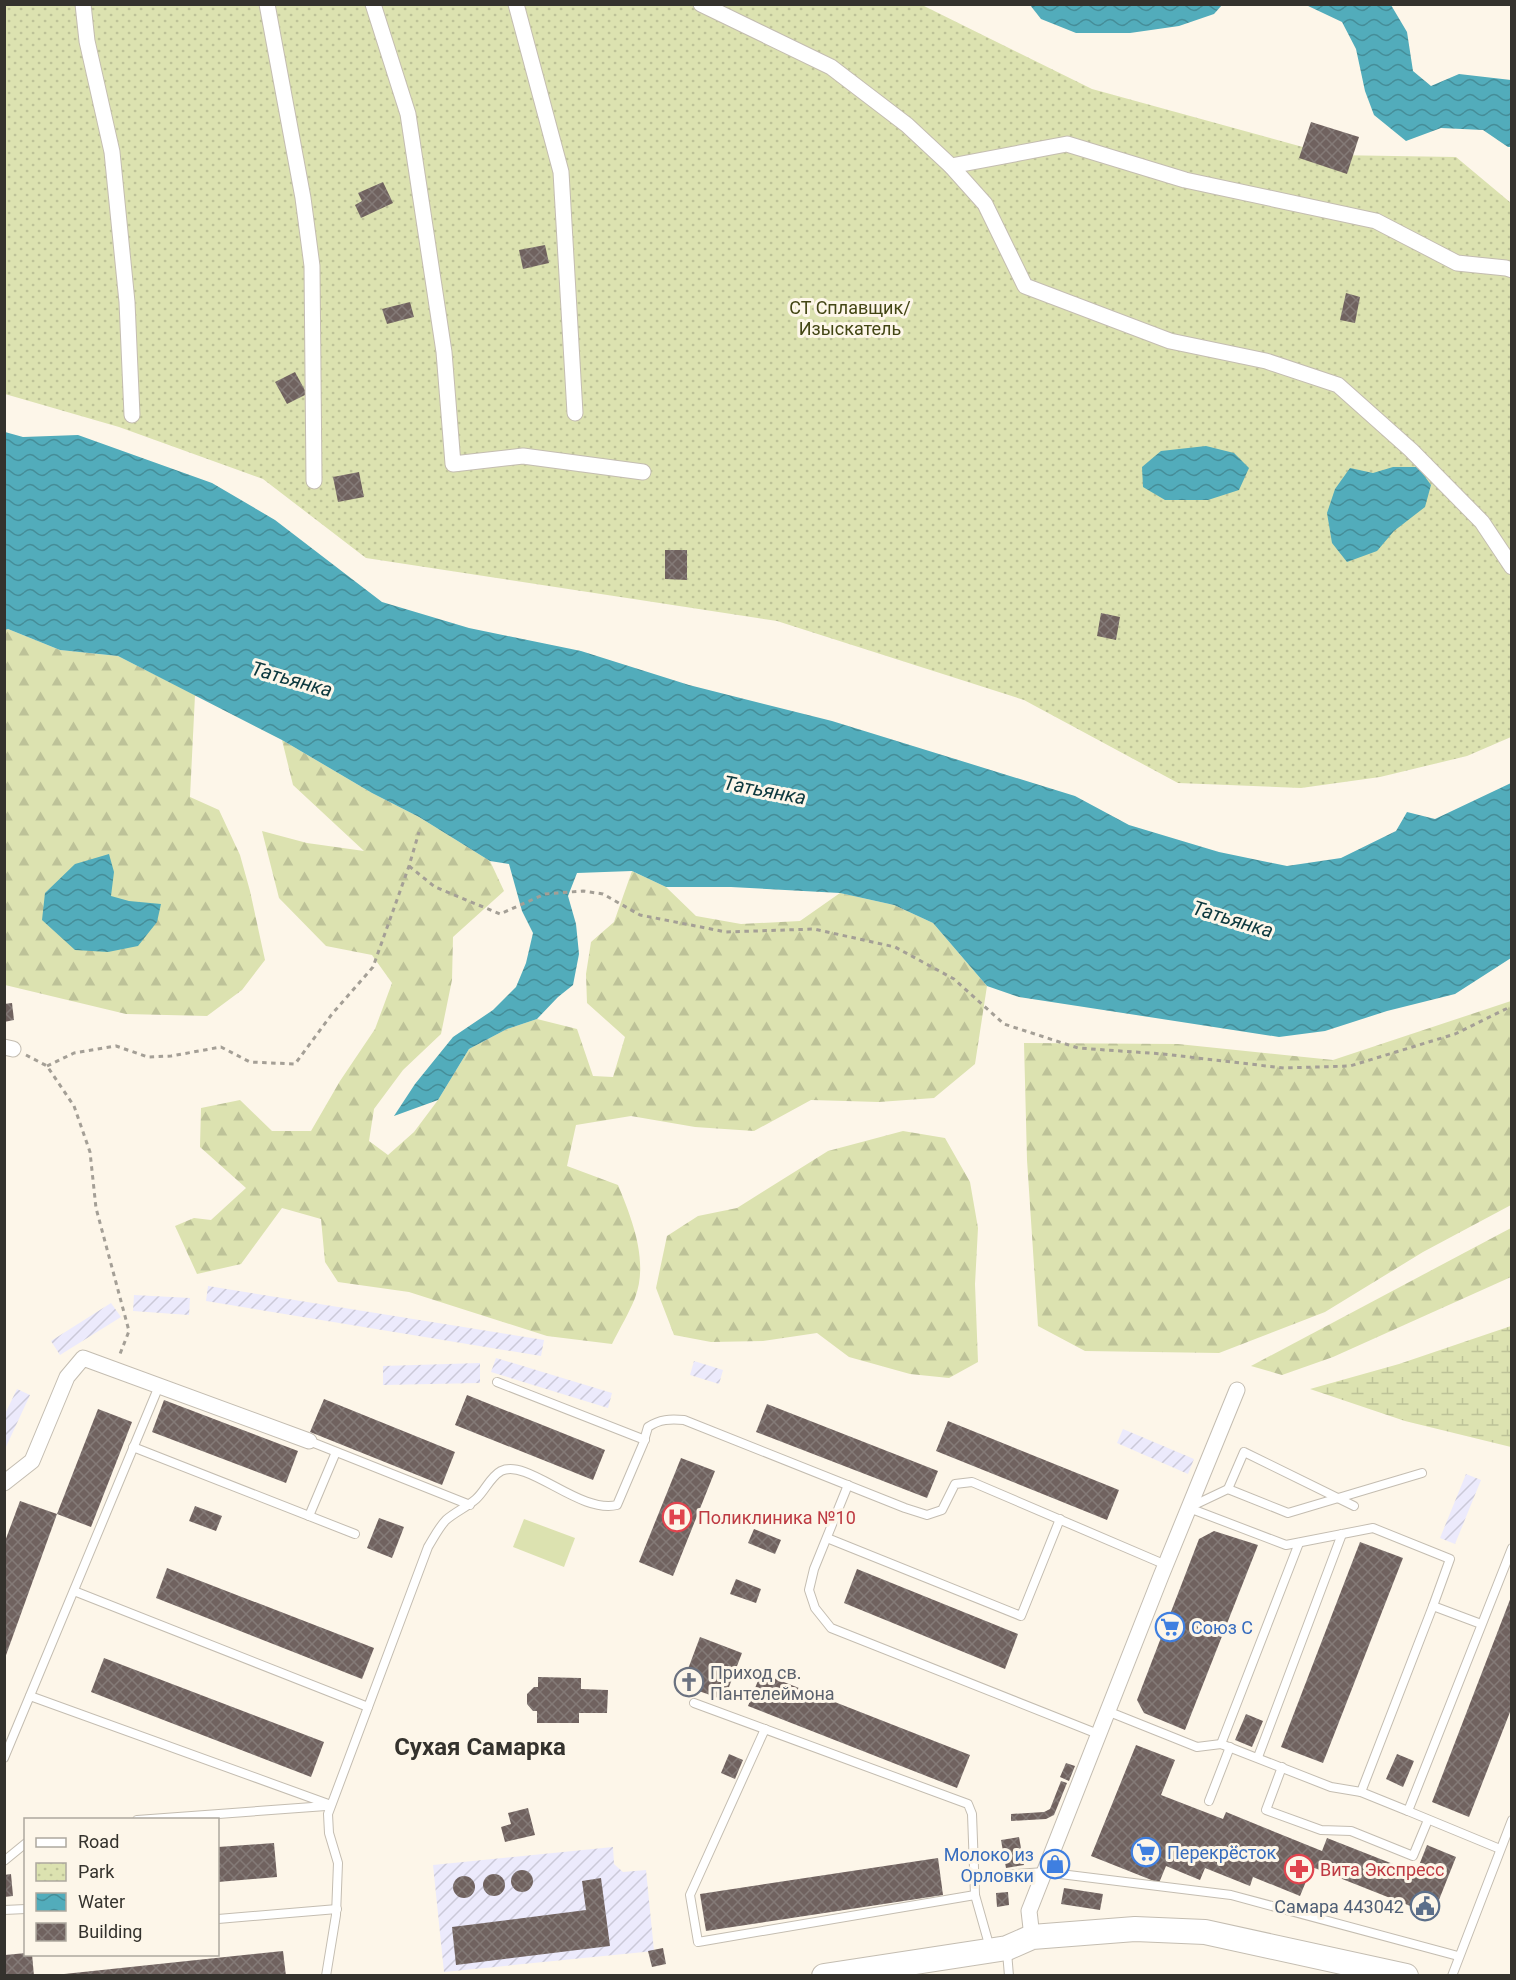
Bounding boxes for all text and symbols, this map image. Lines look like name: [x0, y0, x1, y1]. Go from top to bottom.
park label: СТ Сплавщик/ Изыскатель: [789, 297, 911, 339]
water label: Татьянка: [248, 656, 336, 702]
water label: Татьянка: [722, 770, 808, 810]
water label: Татьянка: [1190, 895, 1276, 943]
hospital icon: Поликлиника №10: [661, 1501, 693, 1533]
place label: Поликлиника №10: [698, 1507, 856, 1528]
supermarket icon: Союз С: [1154, 1611, 1186, 1643]
place label: Союз С: [1191, 1617, 1253, 1638]
place label: Приход св. Пантелеймона: [710, 1662, 835, 1704]
church icon: Приход св. Пантелеймона: [673, 1666, 705, 1698]
district label: Сухая Самарка: [394, 1733, 566, 1761]
legend: [24, 1818, 219, 1956]
text: Road: [78, 1831, 119, 1852]
supermarket icon: Перекрёсток: [1130, 1836, 1162, 1868]
place label: Перекрёсток: [1167, 1842, 1276, 1863]
place label: Молоко из Орловки: [944, 1844, 1034, 1886]
shop icon: Молоко из Орловки: [1039, 1848, 1071, 1880]
pharmacy icon: Вита Экспресс: [1283, 1853, 1315, 1885]
place label: Вита Экспресс: [1320, 1859, 1444, 1880]
text: Park: [78, 1861, 115, 1882]
public building icon: Самара 443042: [1409, 1890, 1441, 1922]
text: Water: [78, 1891, 125, 1912]
place label: Самара 443042: [1274, 1896, 1404, 1917]
text: Building: [78, 1921, 142, 1942]

